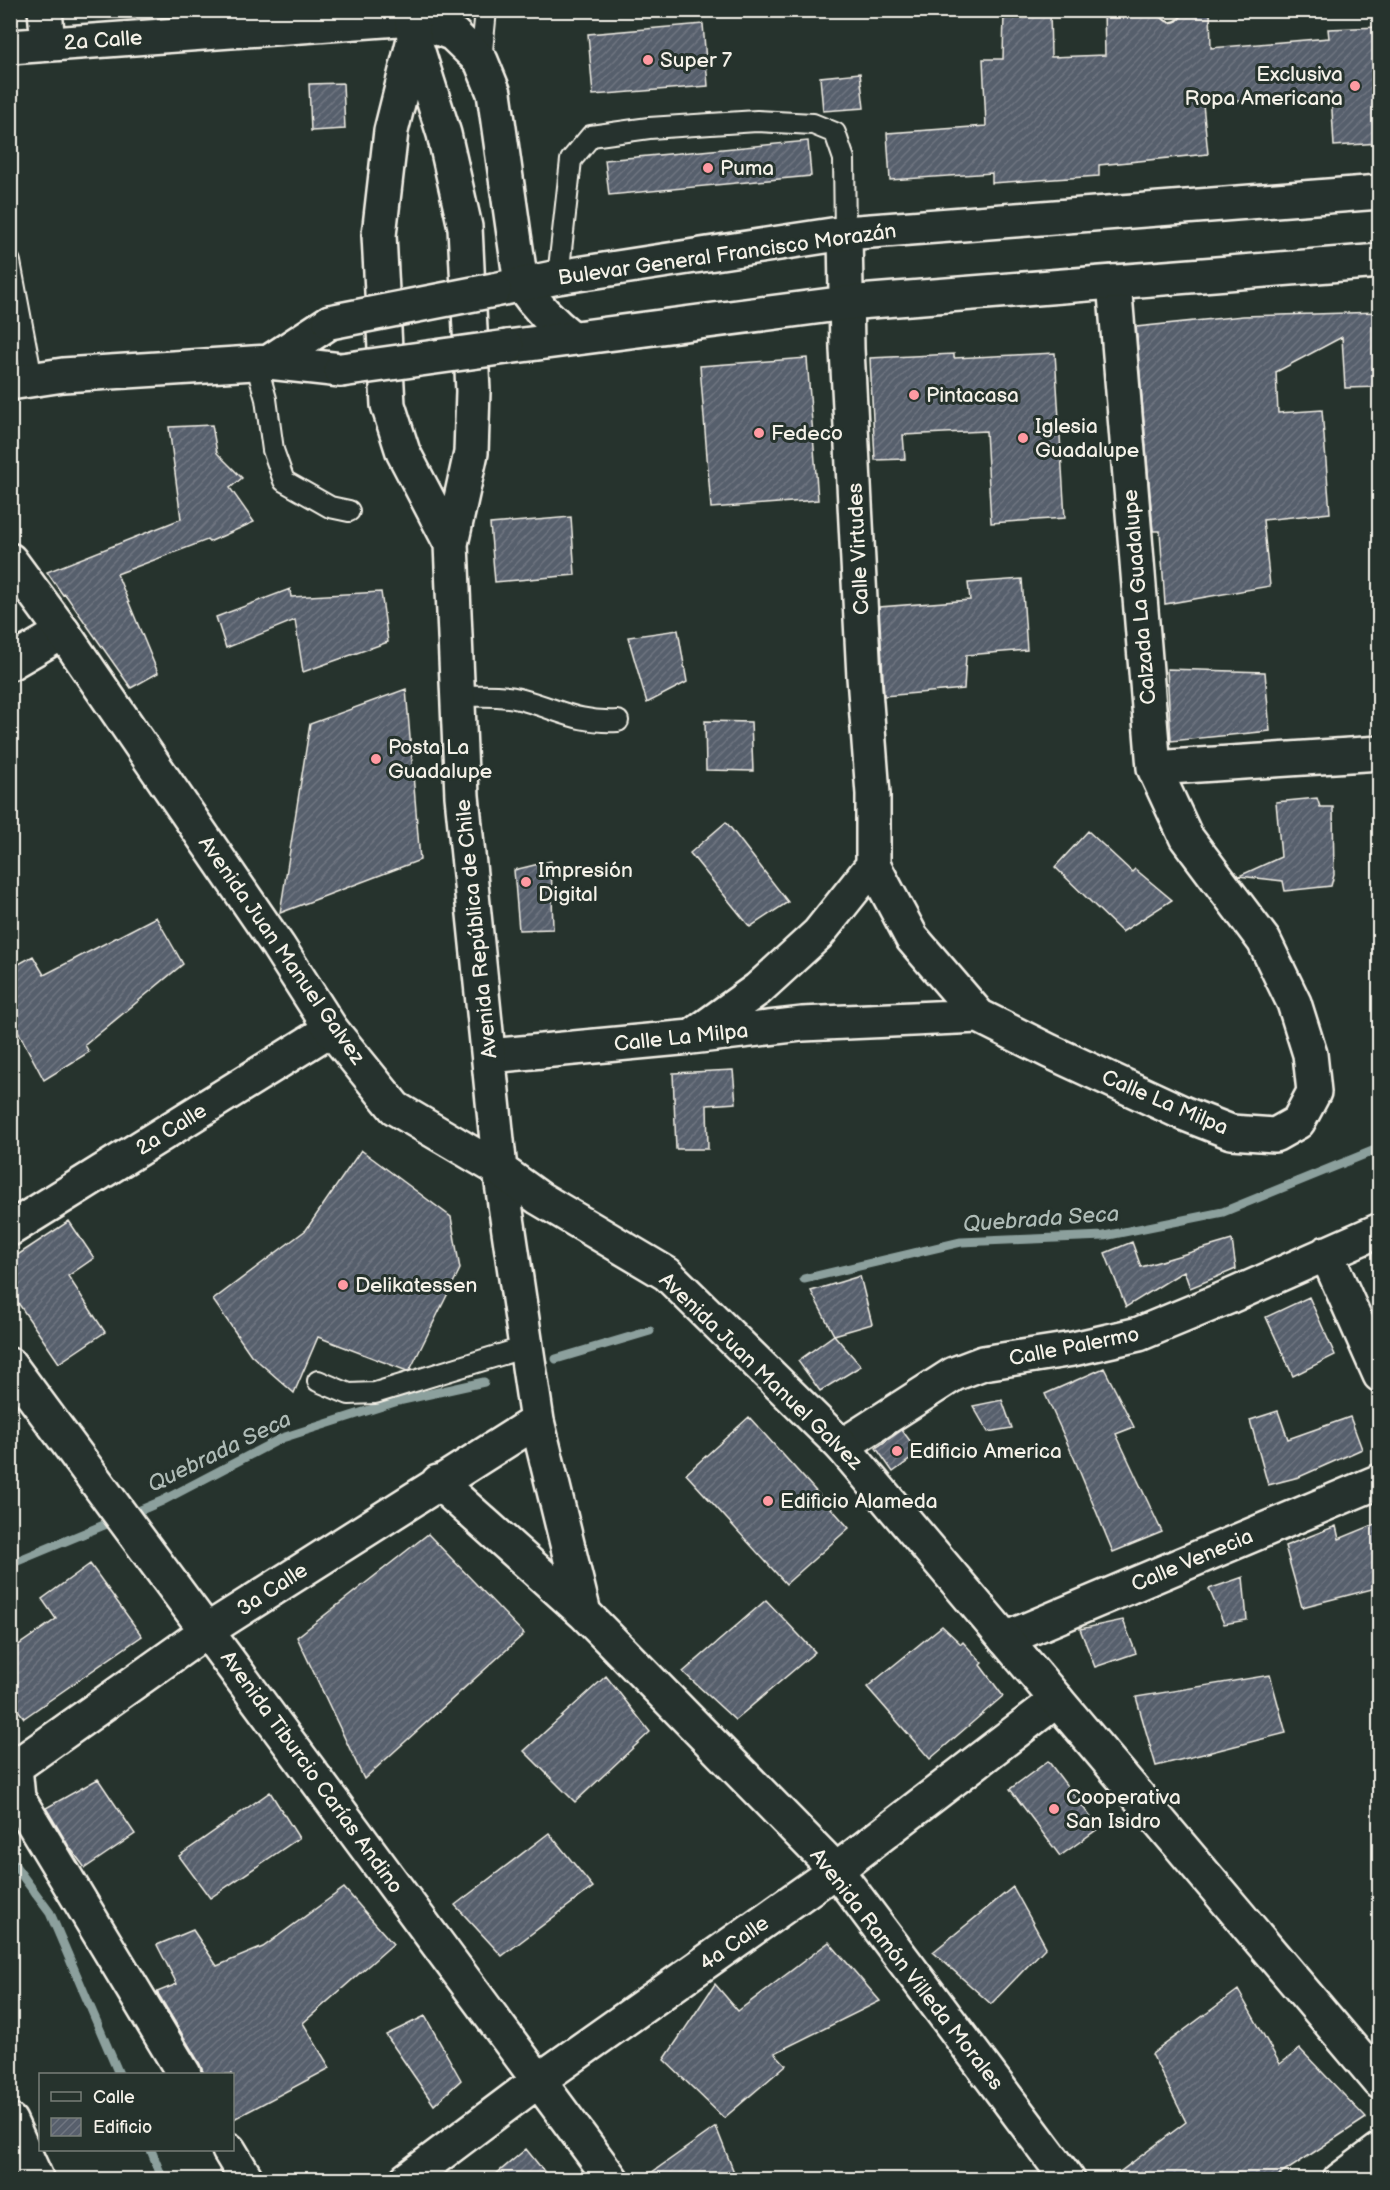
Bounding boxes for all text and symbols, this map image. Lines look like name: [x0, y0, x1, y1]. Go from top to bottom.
street label: 2a Calle: [63, 25, 143, 56]
place label: Super 7: [660, 48, 733, 73]
marker: Super 7: [641, 53, 655, 67]
place label: Exclusiva Ropa Americana: [1184, 62, 1343, 111]
marker: Exclusiva Ropa Americana: [1348, 79, 1362, 93]
place label: Puma: [720, 156, 774, 181]
marker: Puma: [701, 161, 715, 175]
street label: Bulevar General Francisco Morazán: [556, 218, 898, 291]
place label: Pintacasa: [926, 383, 1019, 408]
marker: Pintacasa: [907, 388, 921, 402]
place label: Iglesia Guadalupe: [1035, 414, 1139, 463]
place label: Fedeco: [771, 421, 843, 446]
marker: Fedeco: [752, 426, 766, 440]
marker: Iglesia Guadalupe: [1016, 431, 1030, 445]
street label: Calle Virtudes: [843, 482, 874, 616]
street label: Calzada La Guadalupe: [1118, 488, 1161, 706]
place label: Posta La Guadalupe: [388, 735, 492, 784]
marker: Posta La Guadalupe: [369, 752, 383, 766]
street label: Avenida República de Chile: [450, 798, 503, 1060]
street label: Avenida Juan Manuel Galvez: [193, 831, 371, 1070]
place label: Impresión Digital: [538, 858, 633, 907]
marker: Impresión Digital: [519, 875, 533, 889]
street label: Calle La Milpa: [613, 1018, 749, 1057]
street label: Calle La Milpa: [1098, 1065, 1232, 1140]
street label: 2a Calle: [131, 1098, 211, 1161]
water label: Quebrada Seca: [962, 1201, 1120, 1238]
street label: Avenida Juan Manuel Galvez: [654, 1268, 868, 1476]
place label: Delikatessen: [355, 1273, 477, 1298]
marker: Delikatessen: [336, 1278, 350, 1292]
street label: Calle Palermo: [1007, 1322, 1141, 1371]
water label: Quebrada Seca: [143, 1406, 296, 1499]
place label: Edificio America: [909, 1439, 1062, 1464]
marker: Edificio America: [890, 1444, 904, 1458]
place label: Edificio Alameda: [780, 1489, 938, 1514]
marker: Edificio Alameda: [761, 1494, 775, 1508]
street label: Calle Venecia: [1128, 1524, 1257, 1597]
street label: 3a Calle: [232, 1557, 312, 1621]
street label: Avenida Tiburcio Carías Andino: [215, 1646, 408, 1899]
place label: Cooperativa San Isidro: [1066, 1785, 1181, 1834]
marker: Cooperativa San Isidro: [1047, 1802, 1061, 1816]
street label: Avenida Ramón Villeda Morales: [805, 1844, 1009, 2095]
street label: 4a Calle: [695, 1911, 774, 1976]
legend: [39, 2073, 234, 2151]
text: Calle: [93, 2087, 135, 2108]
text: Edificio: [93, 2117, 152, 2138]

